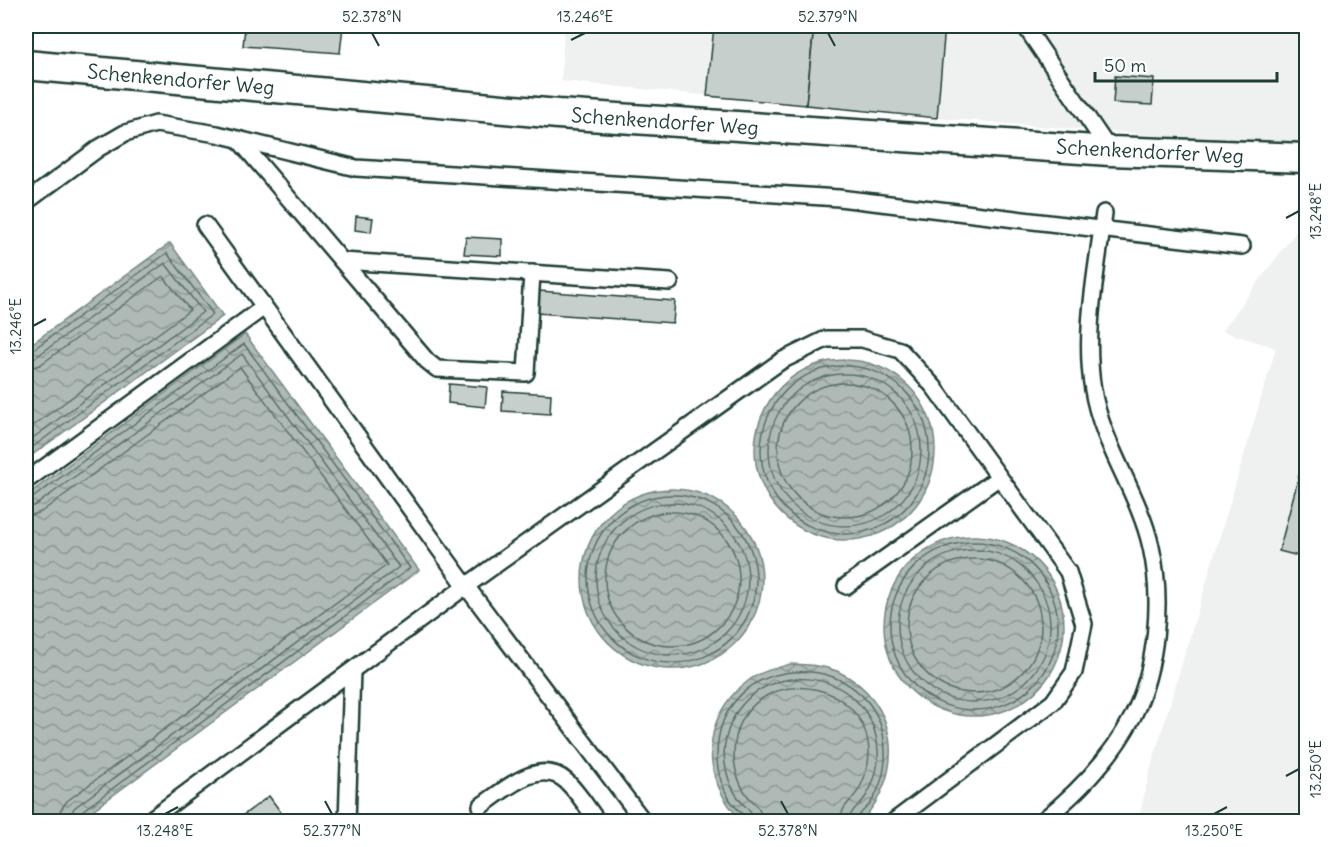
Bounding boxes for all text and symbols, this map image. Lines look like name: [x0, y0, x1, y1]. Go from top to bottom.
text: 52.378°N: [342, 7, 402, 26]
text: 13.246°E: [557, 7, 614, 26]
text: 52.379°N: [798, 7, 858, 26]
scale bar: [1095, 45, 1276, 83]
text: 50 m: [1104, 54, 1146, 77]
street label: Schenkendorfer Weg: [86, 58, 276, 100]
street label: Schenkendorfer Weg: [570, 102, 760, 140]
street label: Schenkendorfer Weg: [1056, 134, 1244, 168]
text: 13.248°E: [1306, 182, 1325, 239]
text: 13.246°E: [6, 297, 25, 354]
text: 13.250°E: [1306, 740, 1325, 798]
text: 13.248°E: [137, 821, 194, 840]
text: 52.377°N: [303, 821, 361, 840]
text: 52.378°N: [758, 821, 818, 840]
text: 13.250°E: [1185, 821, 1243, 840]

